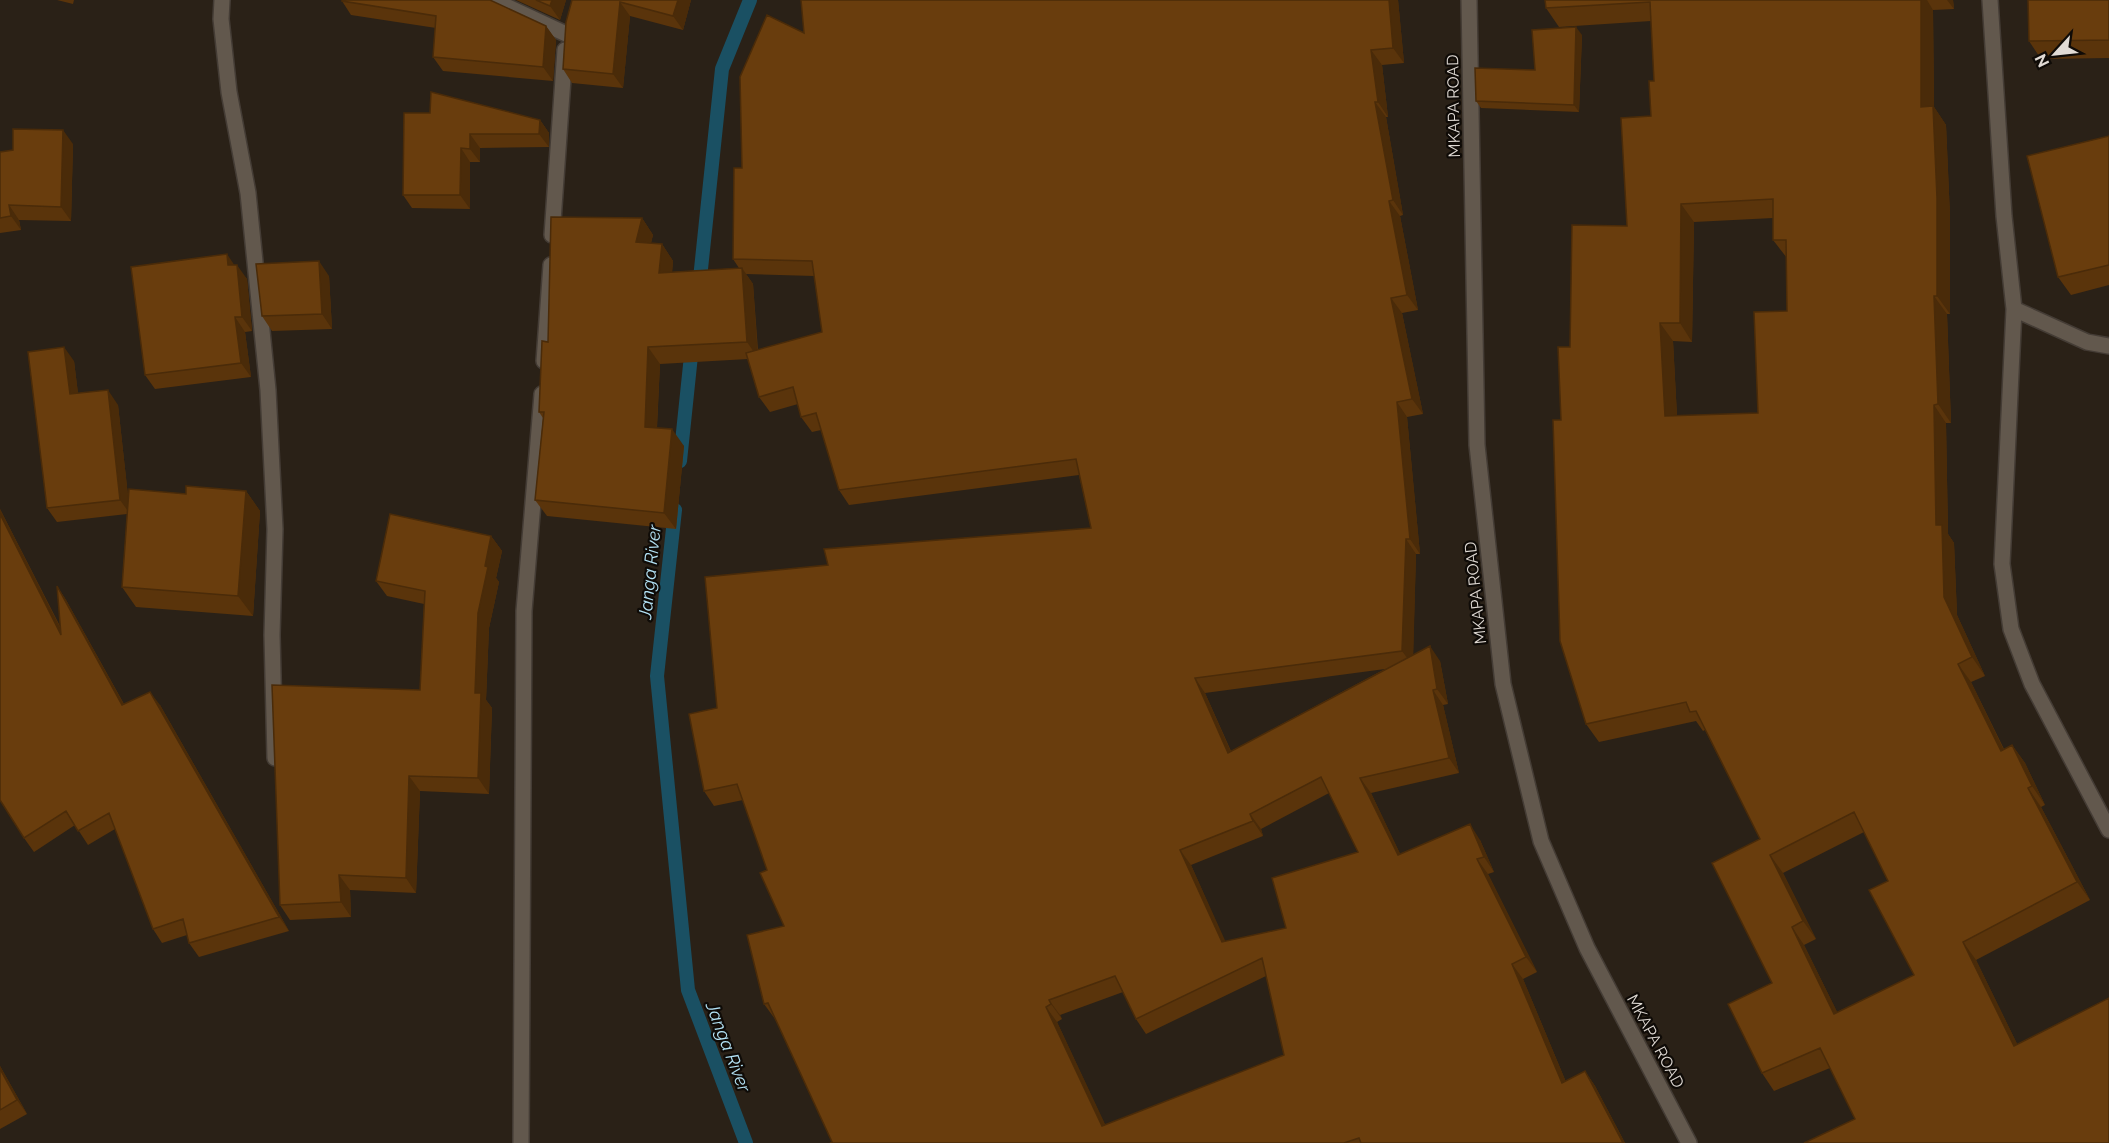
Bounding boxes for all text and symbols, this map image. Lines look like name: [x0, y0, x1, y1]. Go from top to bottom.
north arrow: [2025, 24, 2085, 84]
text: N: [2031, 51, 2053, 70]
street label: MKAPA ROAD: [1443, 54, 1464, 158]
water label: Janga River: [634, 523, 665, 621]
street label: MKAPA ROAD: [1461, 541, 1490, 645]
street label: MKAPA ROAD: [1623, 991, 1688, 1091]
water label: Janga River: [701, 998, 756, 1095]

